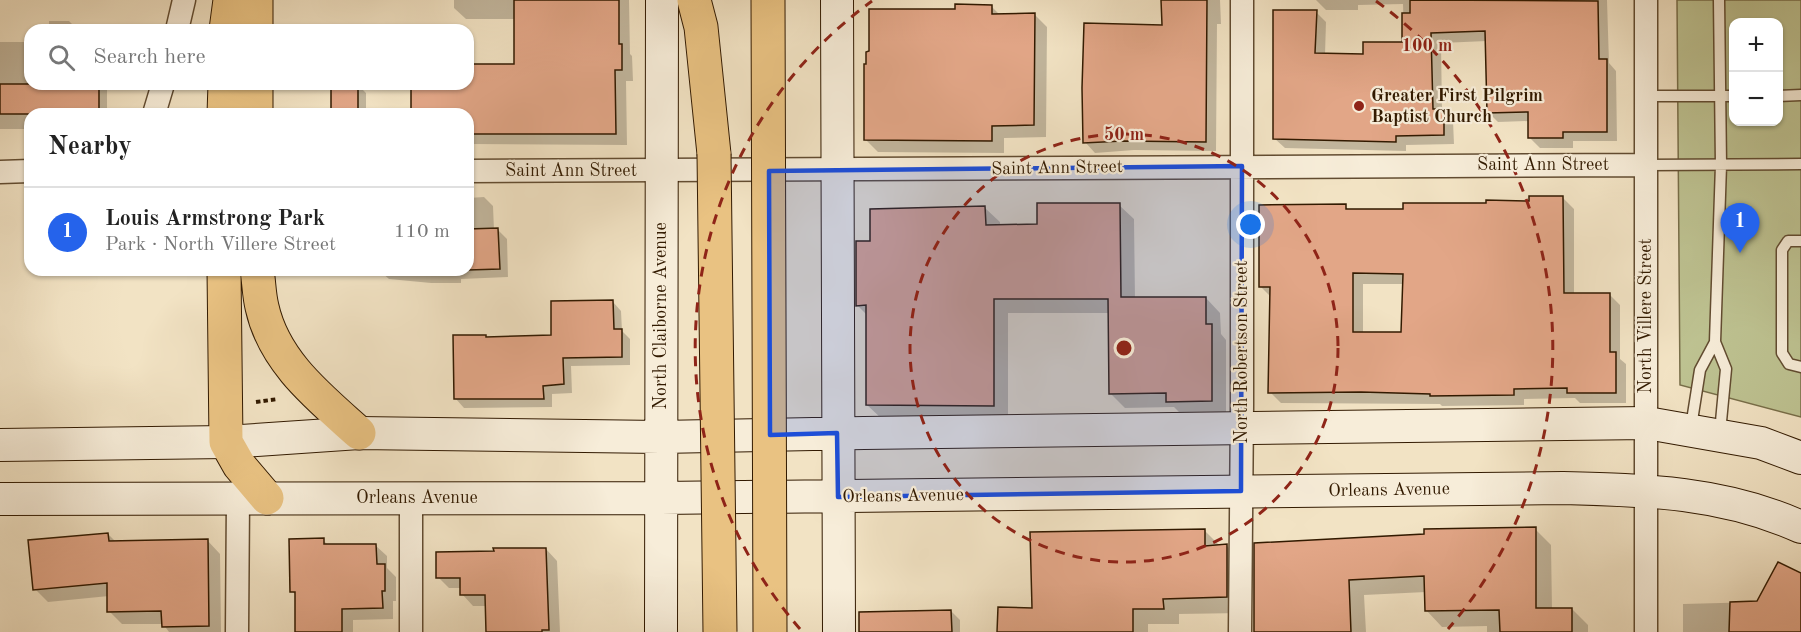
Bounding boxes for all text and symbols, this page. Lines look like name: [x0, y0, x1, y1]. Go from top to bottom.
map controls: [1729, 18, 1783, 126]
button: +: [1729, 18, 1783, 72]
search box: [24, 24, 474, 90]
text: 100 m: [1402, 37, 1452, 55]
icon: search: [45, 41, 78, 74]
text: Search here: [93, 46, 206, 68]
button: −: [1729, 72, 1783, 126]
place label: Greater First Pilgrim Baptist Church: [1371, 87, 1543, 126]
marker: Greater First Pilgrim Baptist Church: [1352, 99, 1366, 113]
text: 50 m: [1104, 126, 1144, 144]
text: Nearby: [48, 134, 132, 160]
street label: Saint Ann Street: [1477, 156, 1609, 174]
street label: Saint Ann Street: [991, 158, 1123, 178]
street label: Saint Ann Street: [505, 162, 637, 180]
pin: 1: [1720, 204, 1760, 253]
text: Louis Armstrong Park: [105, 208, 325, 230]
your location: [1236, 210, 1265, 239]
text: 1: [62, 222, 73, 242]
text: 110 m: [394, 222, 450, 242]
street label: North Claiborne Avenue: [652, 222, 670, 410]
text: Park · North Villere Street: [105, 235, 336, 255]
street label: North Villere Street: [1637, 238, 1655, 394]
street label: North Robertson Street: [1233, 260, 1251, 444]
centre of rings: [1114, 338, 1134, 358]
street label: Orleans Avenue: [1328, 480, 1450, 500]
street label: Orleans Avenue: [842, 486, 964, 506]
street label: Orleans Avenue: [356, 489, 478, 507]

